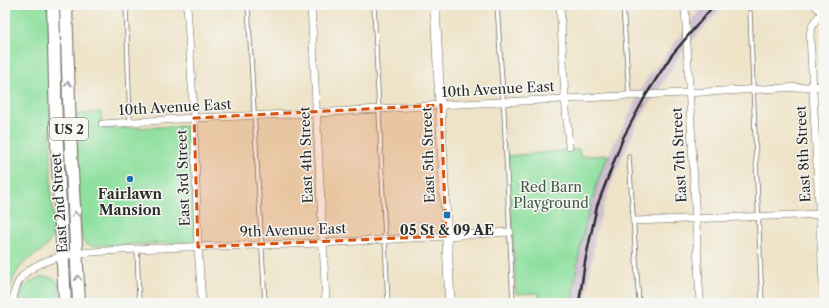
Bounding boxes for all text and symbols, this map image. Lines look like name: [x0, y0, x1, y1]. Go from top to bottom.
street label: 10th Avenue East: [441, 77, 555, 101]
one-way arrow: [64, 81, 72, 87]
street label: 10th Avenue East: [118, 95, 232, 119]
street label: East 8th Street: [791, 105, 815, 203]
street label: East 4th Street: [295, 106, 317, 204]
street label: East 5th Street: [417, 106, 439, 204]
street label: East 7th Street: [668, 107, 690, 203]
road number: US 2: [50, 118, 88, 140]
street label: East 3rd Street: [172, 129, 194, 227]
street label: East 2nd Street: [47, 152, 71, 254]
marker: Fairlawn Mansion: [125, 174, 135, 184]
park label: Red Barn Playground: [513, 178, 589, 212]
place label: Fairlawn Mansion: [98, 185, 163, 219]
marker: 05 St & 09 AE: [442, 210, 452, 220]
one-way arrow: [70, 211, 79, 217]
street label: 9th Avenue East: [239, 219, 347, 241]
place label: 05 St & 09 AE: [400, 221, 494, 239]
one-way arrow: [74, 275, 83, 281]

